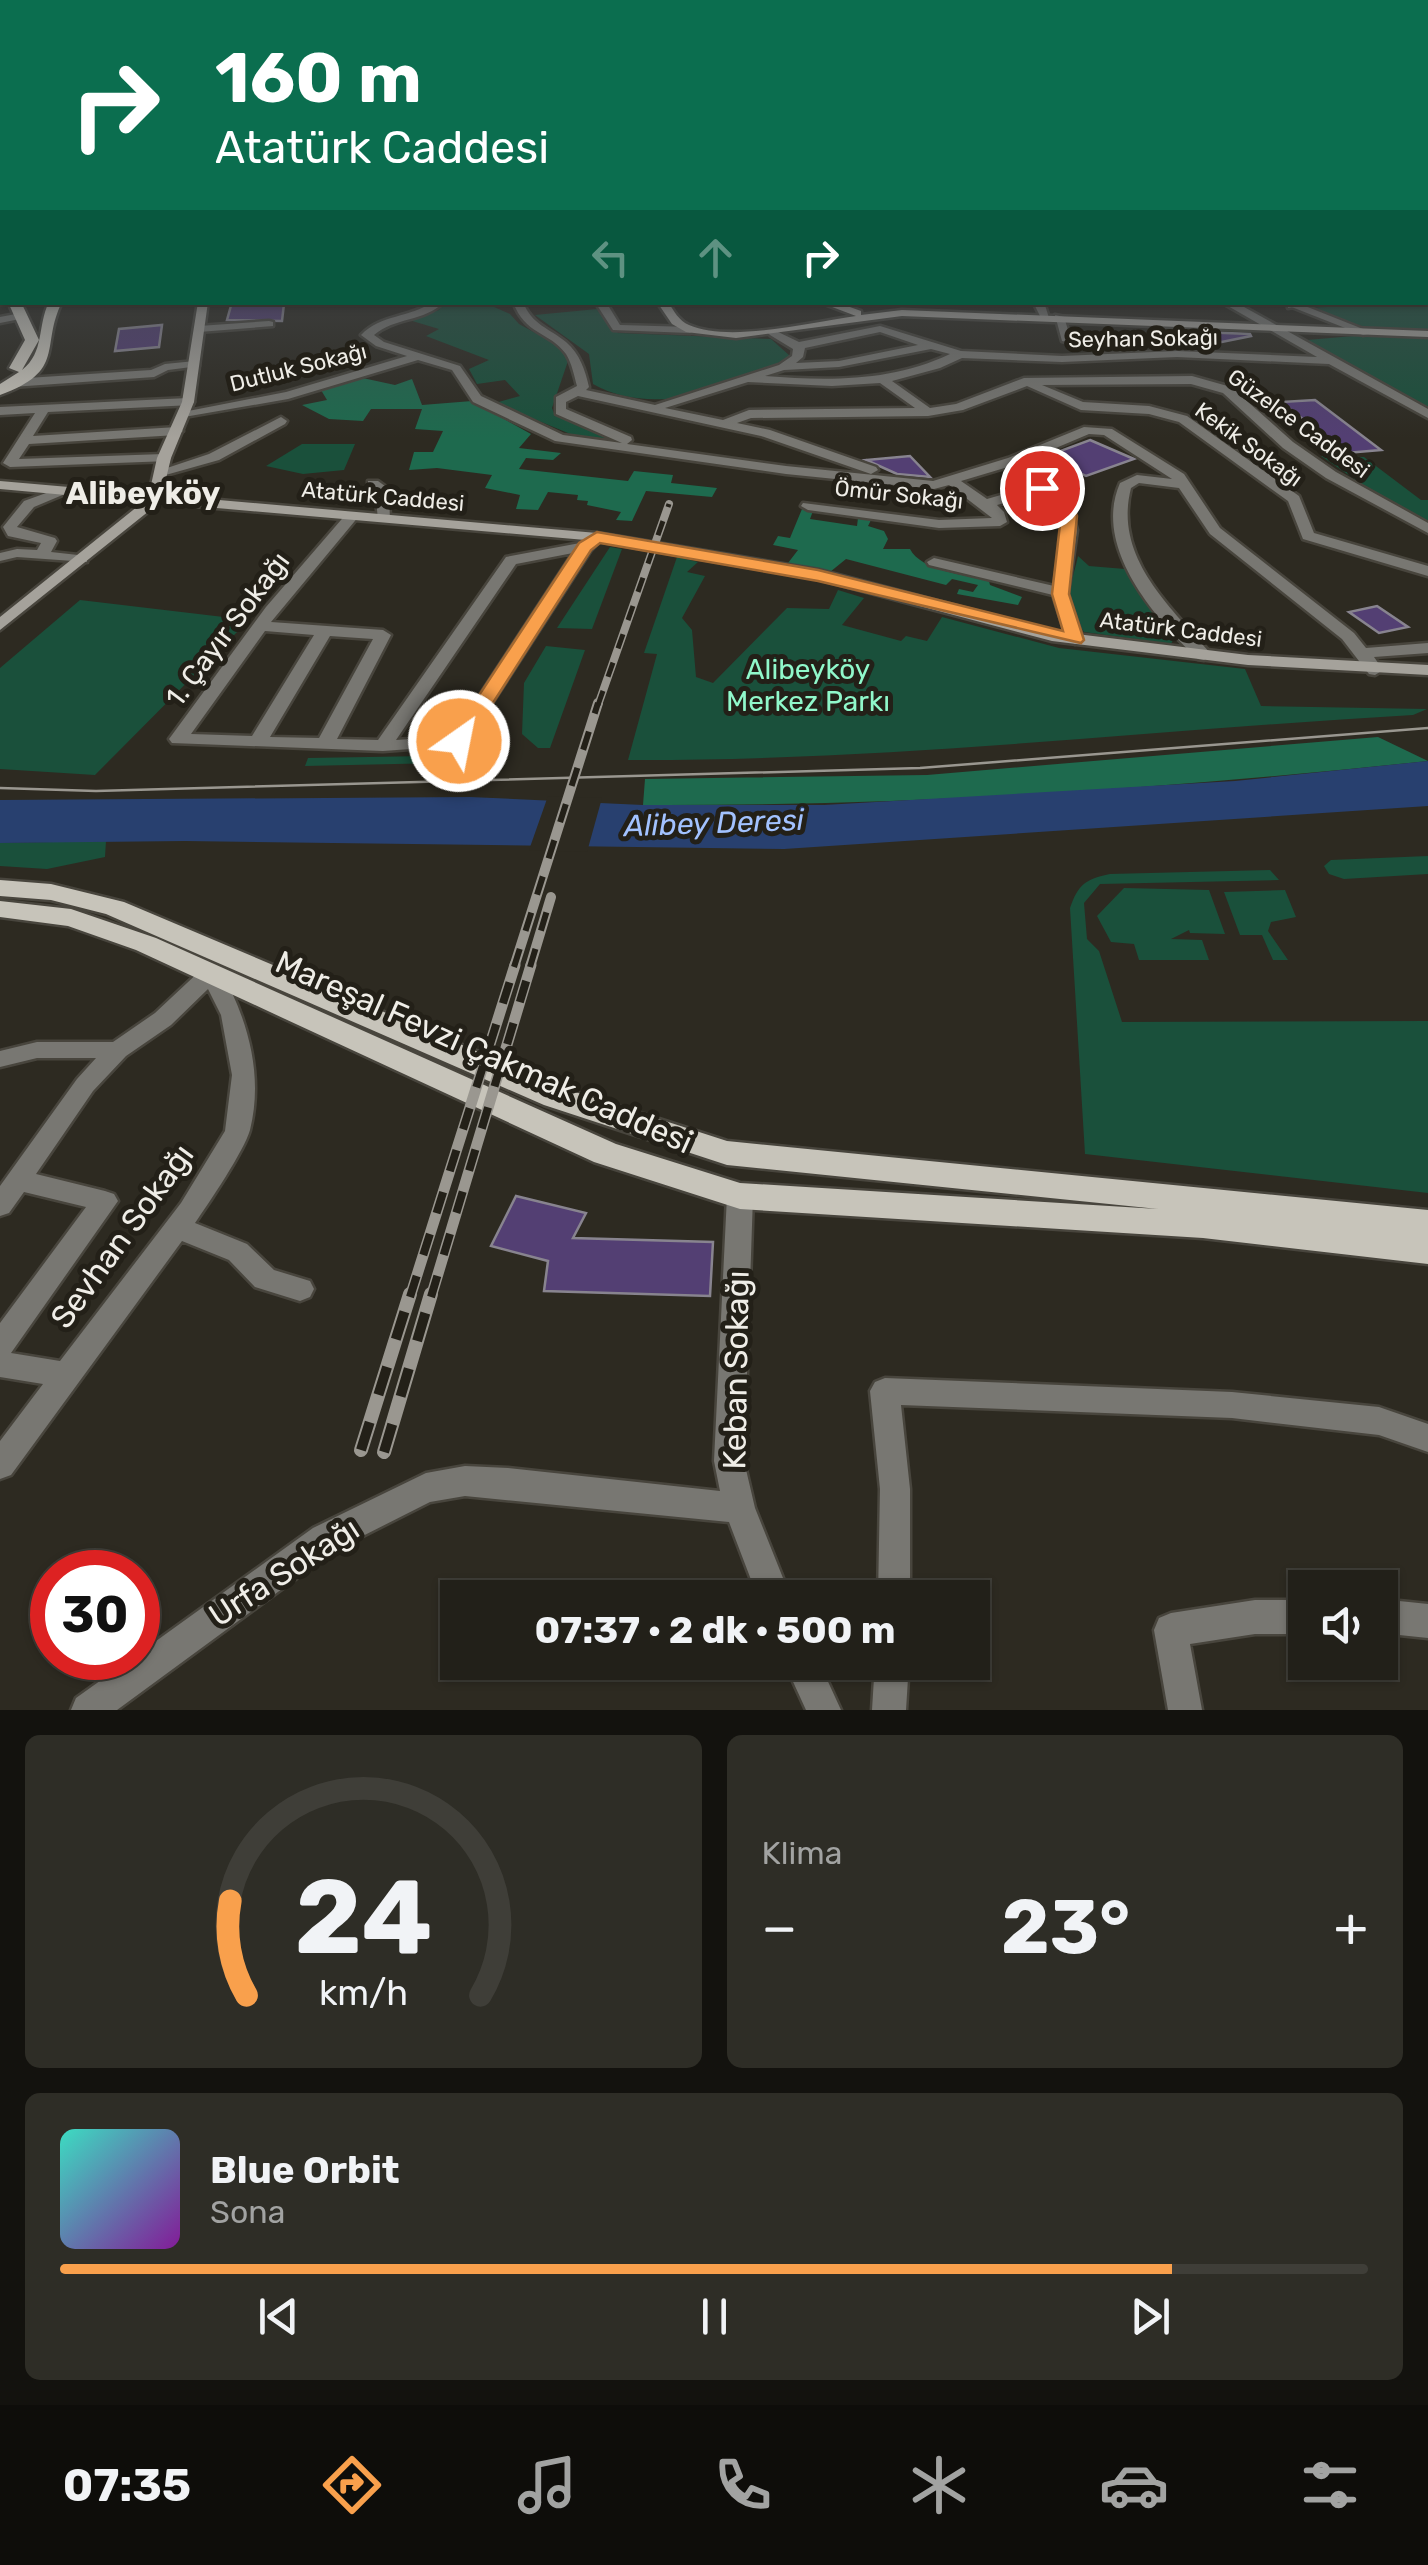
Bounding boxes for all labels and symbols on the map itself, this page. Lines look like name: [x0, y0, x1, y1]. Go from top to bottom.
street label: Seyhan Sokağı: [1068, 324, 1218, 353]
street label: Dutluk Sokağı: [227, 337, 369, 398]
street label: Güzelce Caddesi: [1223, 363, 1375, 484]
street label: Kekik Sokağı: [1190, 396, 1308, 492]
pin: [1000, 446, 1085, 531]
district label: Alibeyköy: [66, 474, 220, 512]
street label: Ömür Sokağı: [833, 474, 965, 515]
street label: Atatürk Caddesi: [300, 476, 466, 517]
street label: 1. Çayır Sokağı: [158, 545, 296, 713]
street label: Atatürk Caddesi: [1098, 606, 1264, 653]
park label: Alibeyköy Merkez Parkı: [726, 653, 890, 718]
position arrow: [407, 689, 511, 793]
water label: Alibey Deresi: [621, 802, 805, 844]
street label: Mareşal Fevzi Çakmak Caddesi: [270, 943, 698, 1161]
street label: Sevhan Sokağı: [42, 1137, 202, 1335]
street label: Keban Sokağı: [715, 1270, 757, 1470]
street label: Urfa Sokağı: [202, 1509, 366, 1635]
speed limit sign: 30: [30, 1550, 160, 1680]

